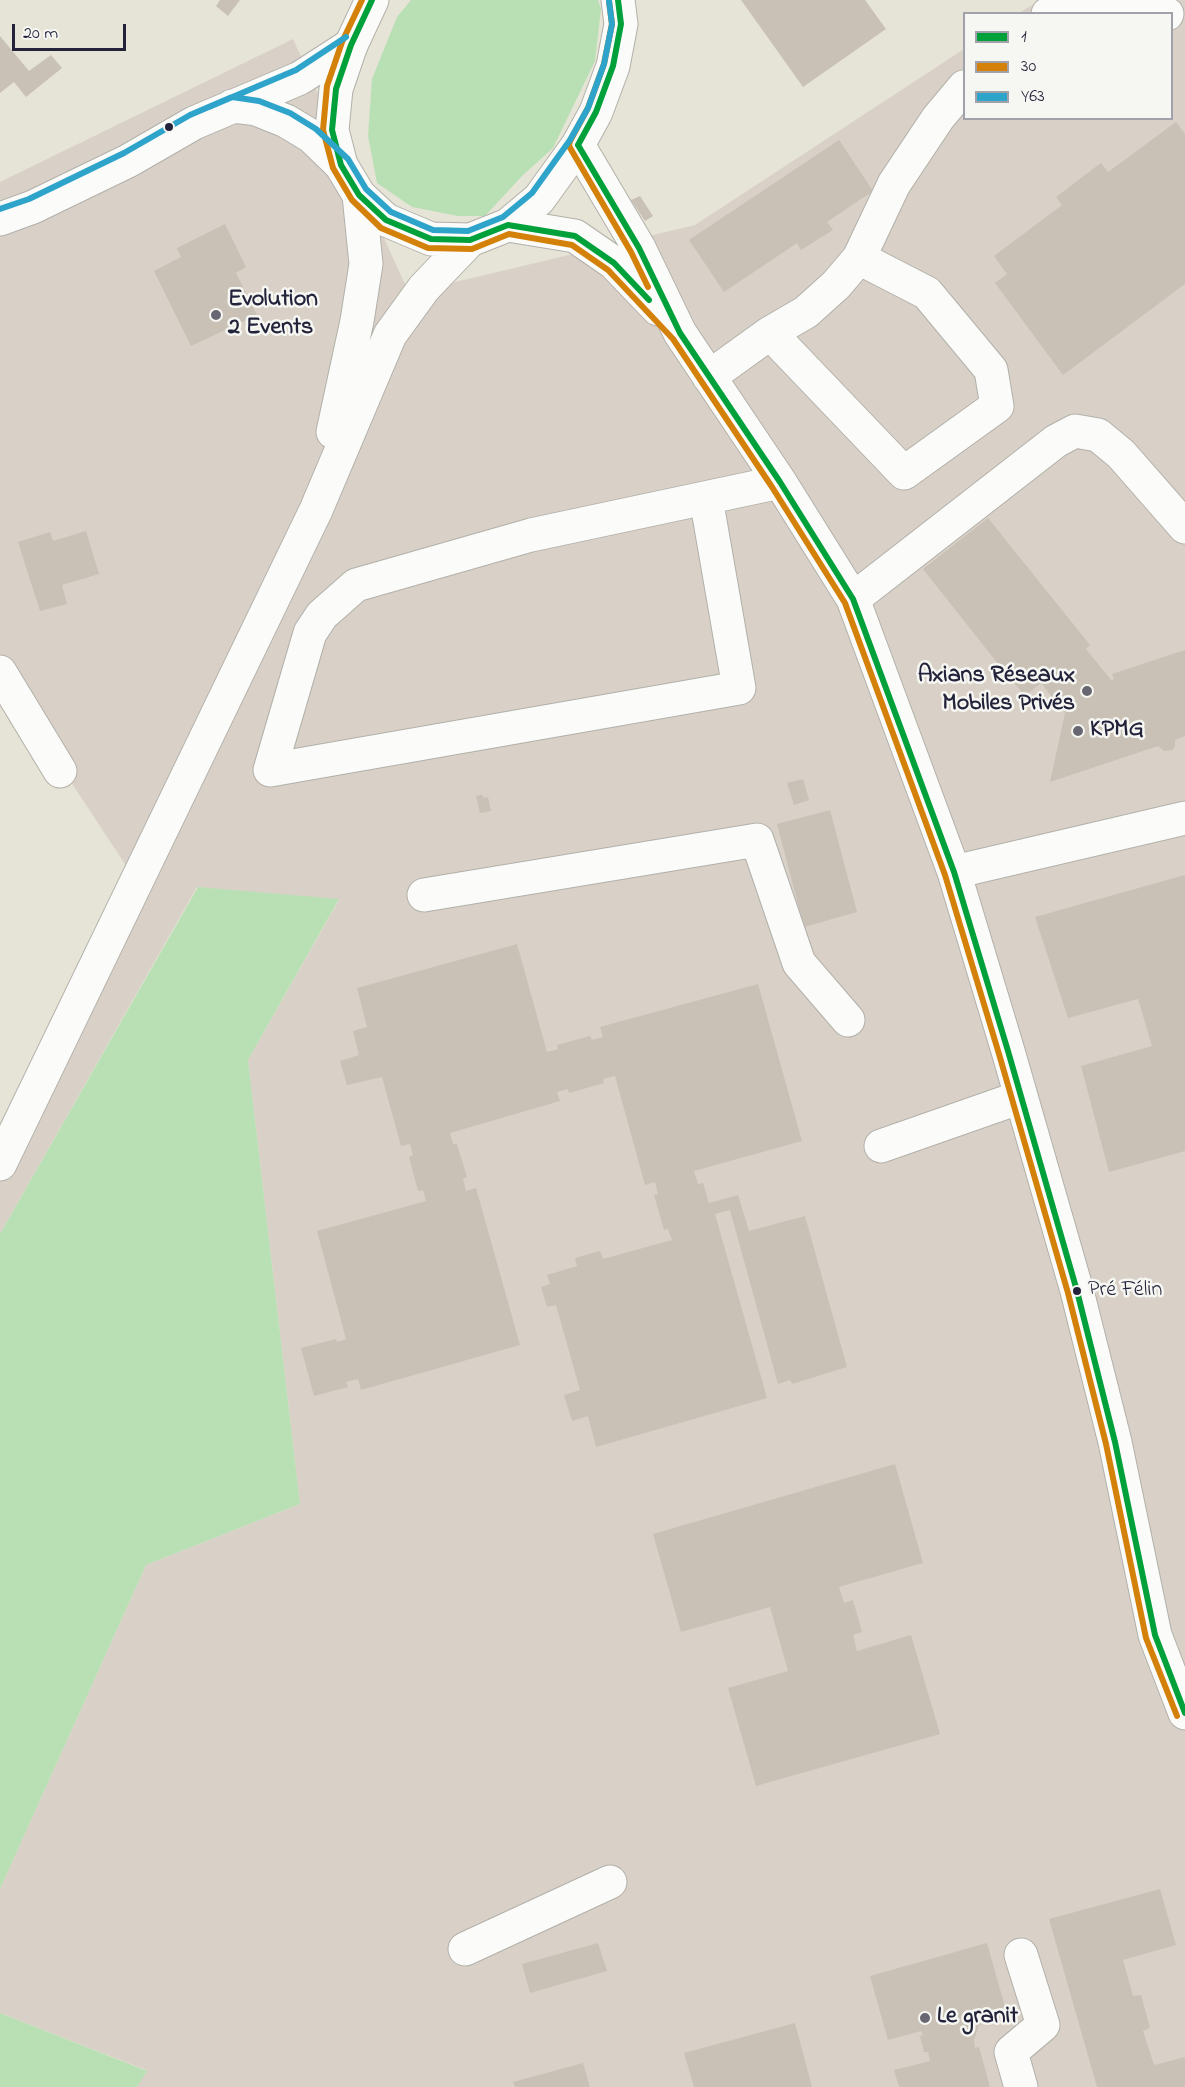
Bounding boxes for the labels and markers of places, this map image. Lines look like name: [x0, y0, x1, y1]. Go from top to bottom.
unlabelled marker: [163, 121, 175, 133]
place label: Evolution 2 Events: [228, 287, 318, 343]
marker: Evolution 2 Events: [209, 308, 223, 322]
place label: Axians Réseaux Mobiles Privés: [918, 663, 1075, 719]
marker: Axians Réseaux Mobiles Privés: [1080, 684, 1094, 698]
place label: KPMG: [1090, 717, 1144, 745]
marker: KPMG: [1071, 724, 1085, 738]
place label: Pré Félin: [1088, 1278, 1162, 1304]
marker: Pré Félin: [1071, 1285, 1083, 1297]
place label: Le granit: [937, 2004, 1018, 2032]
marker: Le granit: [918, 2011, 932, 2025]

